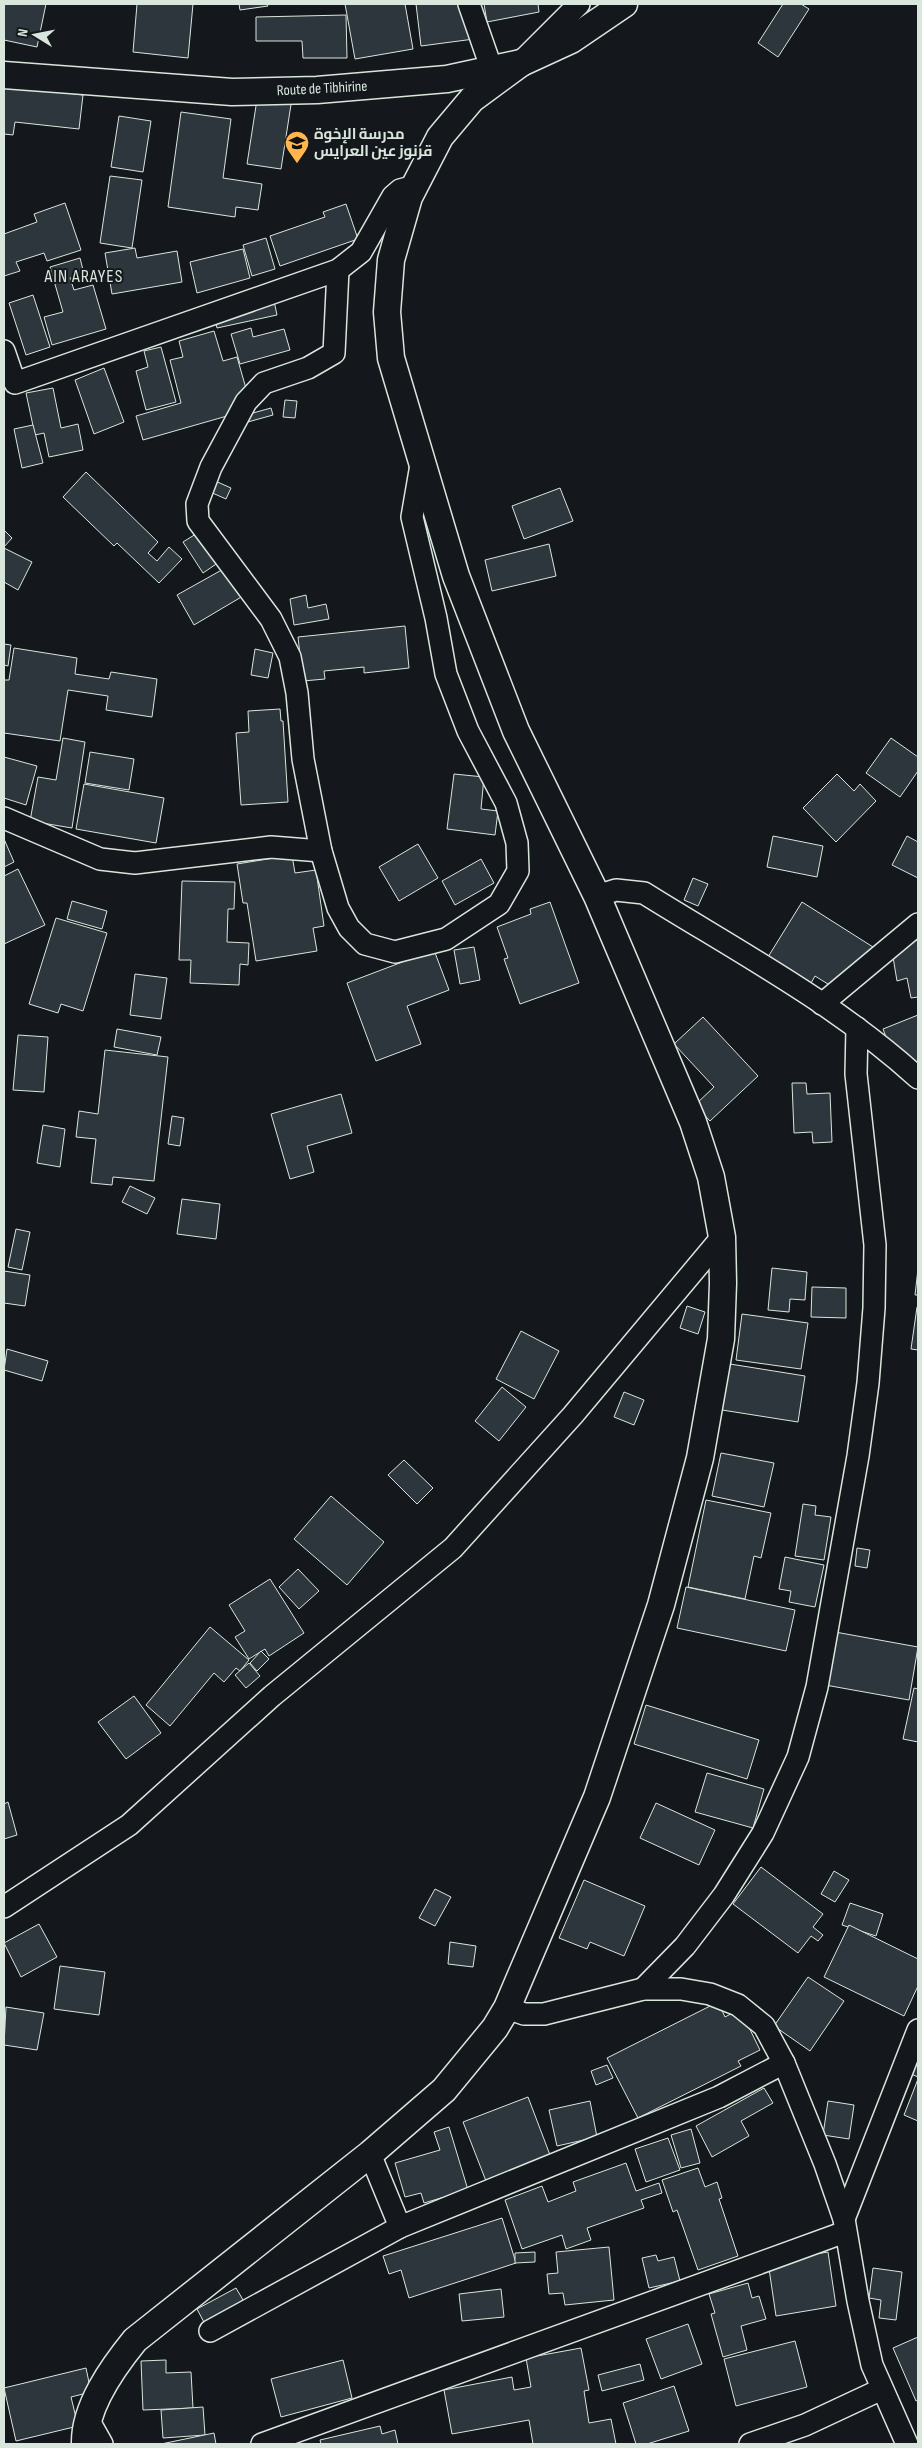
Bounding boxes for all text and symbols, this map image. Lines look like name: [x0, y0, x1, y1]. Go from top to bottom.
north arrow: [10, 10, 60, 60]
text: N: [14, 28, 32, 38]
street label: Route de Tibhirine: [276, 77, 368, 100]
place label: مدرسة الإخوة قرنوز عين العرايس: [314, 125, 432, 161]
school or university icon: مدرسة الإخوة قرنوز عين العرايس: [284, 130, 310, 164]
district label: AIN ARAYES: [44, 266, 123, 287]

